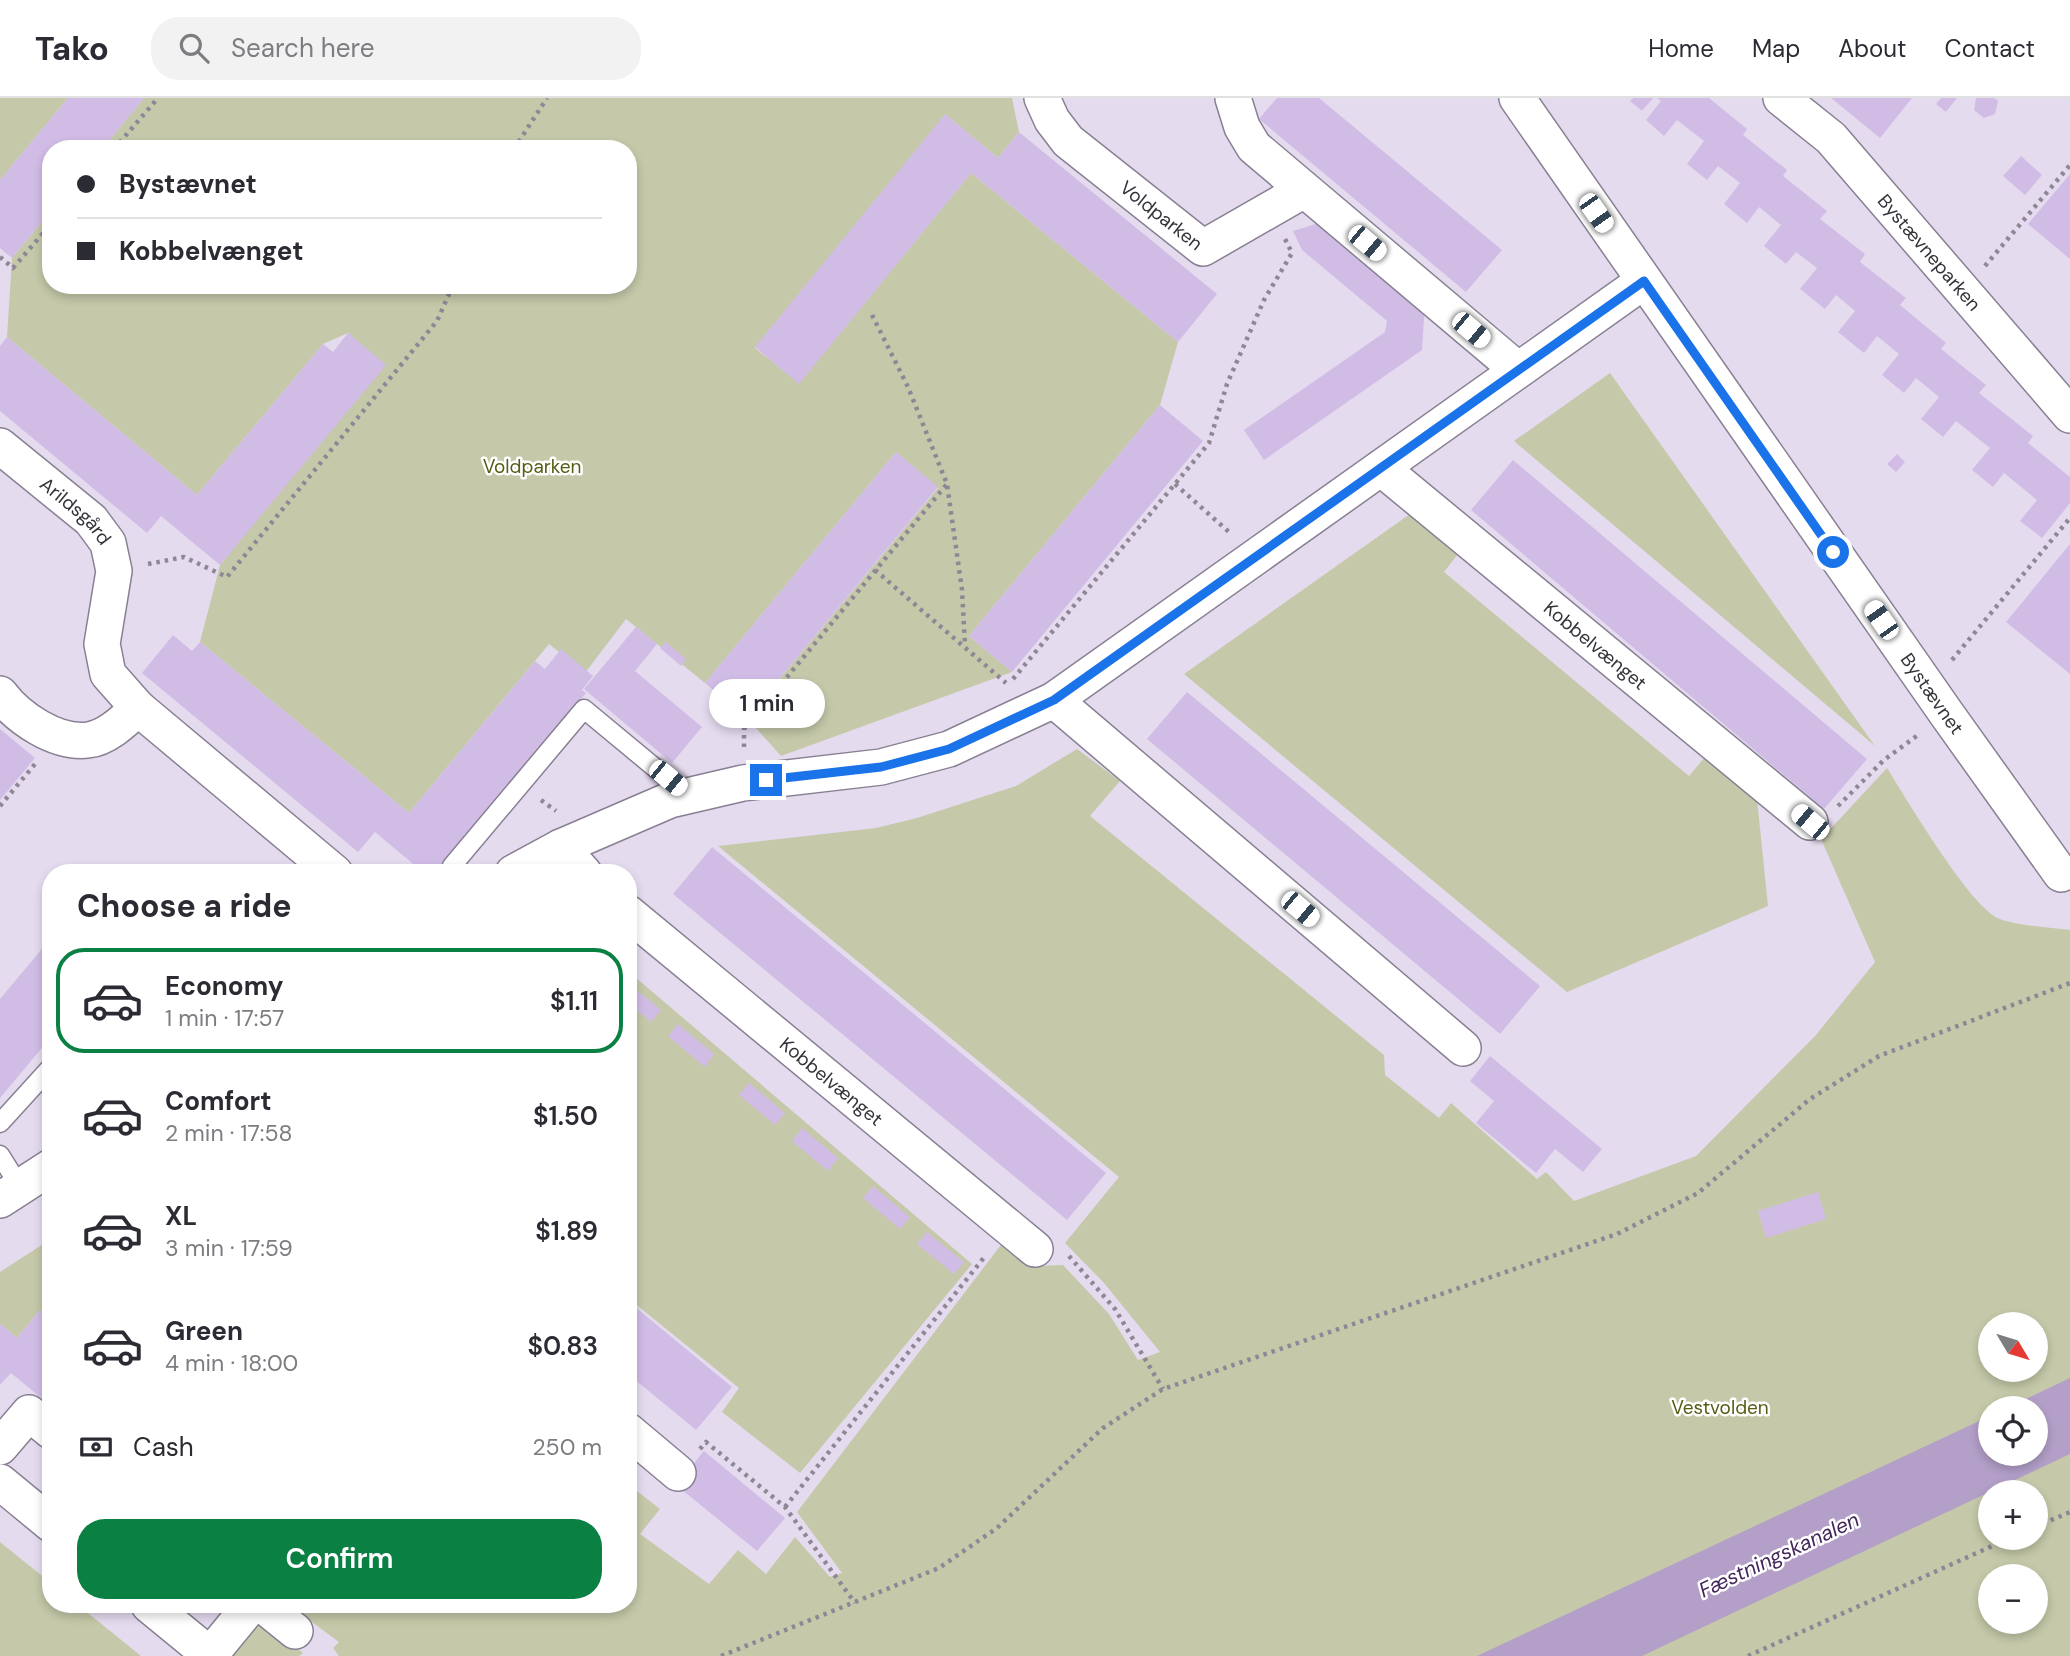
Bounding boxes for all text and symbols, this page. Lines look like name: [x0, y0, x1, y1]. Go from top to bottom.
search box: [151, 17, 641, 80]
text: Tako: [35, 27, 109, 70]
icon: search: [175, 29, 213, 67]
text: Search here: [231, 31, 374, 65]
text: Home: [1648, 33, 1714, 64]
text: Map: [1752, 33, 1800, 64]
text: About: [1838, 33, 1907, 64]
text: Contact: [1945, 33, 2035, 64]
text: Bystævnet: [119, 167, 257, 201]
street label: Voldparken: [1115, 175, 1208, 256]
street label: Bystævneparken: [1872, 189, 1987, 316]
car: [1576, 190, 1617, 236]
car: [1345, 221, 1390, 265]
text: Kobbelvænget: [119, 234, 304, 268]
car: [1449, 308, 1494, 352]
park label: Voldparken: [483, 454, 581, 479]
street label: Arildsgård: [35, 471, 117, 550]
route start: [1817, 536, 1849, 568]
street label: Kobbelvænget: [1539, 595, 1652, 695]
car: [1861, 597, 1902, 643]
street label: Bystævnet: [1895, 648, 1970, 739]
callout: 1 min: [708, 678, 824, 728]
text: 1 min: [740, 688, 794, 718]
car: [646, 757, 691, 799]
route end: [750, 764, 782, 796]
car: [1788, 800, 1833, 844]
text: Choose a ride: [77, 885, 292, 927]
car: [1278, 887, 1323, 931]
icon: car: [81, 969, 144, 1032]
text: Economy: [165, 969, 283, 1003]
text: $1.11: [550, 984, 598, 1018]
text: 1 min · 17:57: [165, 1003, 284, 1033]
street label: Kobbelvænget: [775, 1031, 888, 1131]
icon: car: [81, 1084, 144, 1147]
text: Comfort: [165, 1084, 271, 1118]
text: $1.50: [533, 1099, 598, 1133]
text: 2 min · 17:58: [165, 1118, 293, 1148]
icon: car: [81, 1199, 144, 1262]
text: XL: [165, 1199, 197, 1233]
text: $1.89: [535, 1214, 598, 1248]
text: 3 min · 17:59: [165, 1233, 293, 1263]
north arrow: [1978, 1312, 2048, 1382]
map controls: [1978, 1312, 2048, 1634]
icon: car: [81, 1314, 144, 1377]
text: Green: [165, 1314, 243, 1348]
text: $0.83: [527, 1329, 598, 1363]
text: 4 min · 18:00: [165, 1348, 298, 1378]
park label: Vestvolden: [1671, 1395, 1769, 1420]
button: locate: [1978, 1396, 2048, 1466]
icon: cash: [77, 1428, 115, 1466]
text: Cash: [133, 1430, 194, 1464]
text: 250 m: [532, 1432, 602, 1462]
button: +: [1978, 1480, 2048, 1550]
water label: Fæstningskanalen: [1694, 1506, 1864, 1604]
button: Confirm: [77, 1519, 602, 1599]
button: −: [1978, 1564, 2048, 1634]

